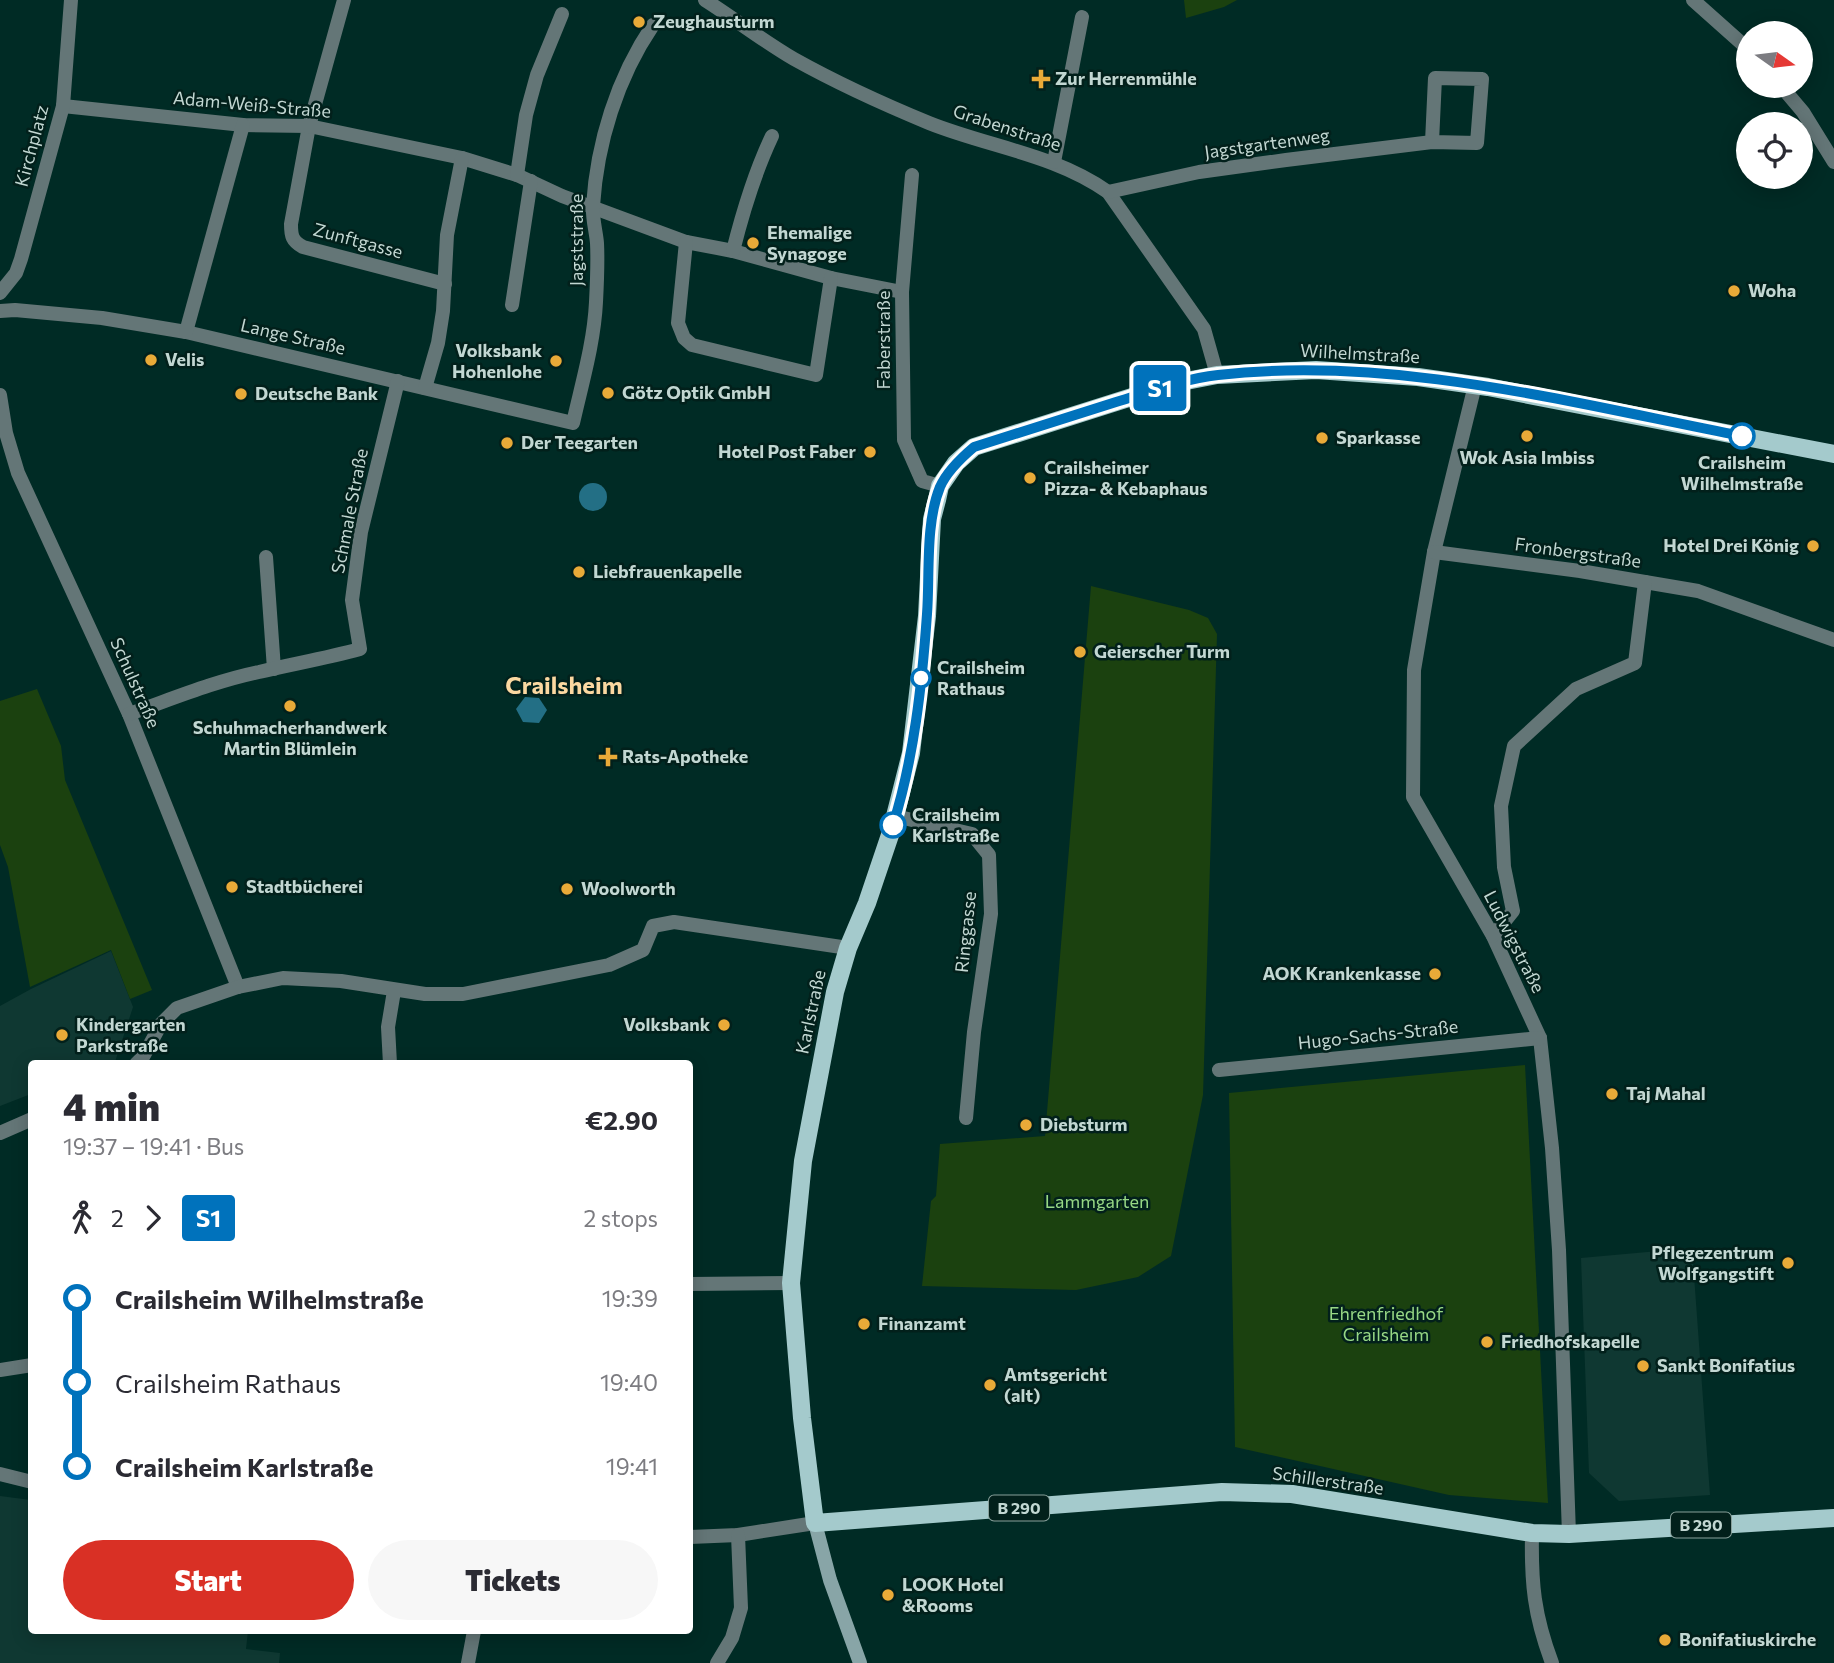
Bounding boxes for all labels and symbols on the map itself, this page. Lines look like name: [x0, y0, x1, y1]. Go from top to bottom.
place label: Zeughausturm: [653, 10, 774, 32]
marker: Zeughausturm: [631, 14, 647, 30]
north arrow: [1736, 21, 1813, 98]
place label: Zur Herrenmühle: [1055, 67, 1197, 89]
marker: Zur Herrenmühle: [1033, 71, 1049, 87]
street label: Adam-Weiß-Straße: [172, 86, 332, 122]
street label: Grabenstraße: [950, 99, 1064, 155]
street label: Kirchplatz: [10, 102, 53, 189]
street label: Jagstgartenweg: [1203, 123, 1331, 163]
street label: Jagststraße: [565, 194, 587, 286]
street label: Zunftgasse: [311, 218, 405, 263]
place label: Ehemalige Synagoge: [767, 221, 852, 264]
marker: Ehemalige Synagoge: [745, 235, 761, 251]
place label: Woha: [1748, 279, 1796, 301]
marker: Woha: [1726, 283, 1742, 299]
street label: Faberstraße: [872, 291, 894, 389]
street label: Lange Straße: [239, 313, 348, 359]
place label: Volksbank Hohenlohe: [452, 339, 543, 382]
street label: Wilhelmstraße: [1300, 339, 1421, 367]
place label: Velis: [165, 348, 204, 370]
marker: Velis: [143, 352, 159, 368]
marker: Volksbank Hohenlohe: [548, 353, 564, 369]
line badge: S1: [1128, 365, 1192, 411]
place label: Götz Optik GmbH: [622, 381, 771, 403]
place label: Deutsche Bank: [255, 382, 379, 404]
marker: Götz Optik GmbH: [600, 385, 616, 401]
marker: Deutsche Bank: [233, 386, 249, 402]
marker: Crailsheim Wilhelmstraße: [1729, 423, 1755, 449]
place label: Sparkasse: [1336, 426, 1420, 448]
marker: Wok Asia Imbiss: [1519, 428, 1535, 444]
marker: Sparkasse: [1314, 430, 1330, 446]
place label: Der Teegarten: [521, 431, 638, 453]
marker: Der Teegarten: [499, 435, 515, 451]
place label: Hotel Post Faber: [718, 440, 857, 462]
marker: Hotel Post Faber: [862, 444, 878, 460]
street label: Schmale Straße: [326, 446, 372, 575]
place label: Wok Asia Imbiss: [1459, 446, 1595, 468]
place label: Crailsheim Wilhelmstraße: [1681, 451, 1803, 494]
place label: Crailsheimer Pizza- & Kebaphaus: [1044, 456, 1208, 499]
marker: Crailsheimer Pizza- & Kebaphaus: [1022, 470, 1038, 486]
street label: Fronbergstraße: [1514, 532, 1643, 572]
place label: Hotel Drei König: [1663, 534, 1799, 556]
marker: Hotel Drei König: [1805, 538, 1821, 554]
place label: Liebfrauenkapelle: [593, 560, 742, 582]
marker: Liebfrauenkapelle: [571, 564, 587, 580]
street label: Schulstraße: [106, 634, 166, 731]
place label: Geierscher Turm: [1094, 640, 1230, 662]
marker: Geierscher Turm: [1072, 644, 1088, 660]
place label: Crailsheim Rathaus: [937, 656, 1025, 699]
marker: Crailsheim Rathaus: [911, 668, 931, 688]
district label: Crailsheim: [505, 670, 623, 699]
marker: Schuhmacherhandwerk Martin Blümlein: [282, 698, 298, 714]
place label: Schuhmacherhandwerk Martin Blümlein: [193, 716, 388, 759]
place label: Rats-Apotheke: [622, 745, 748, 767]
marker: Rats-Apotheke: [600, 749, 616, 765]
place label: Crailsheim Karlstraße: [912, 803, 1000, 846]
marker: Crailsheim Karlstraße: [880, 812, 906, 838]
place label: Stadtbücherei: [246, 875, 363, 897]
place label: Woolworth: [581, 877, 676, 899]
marker: Stadtbücherei: [224, 879, 240, 895]
marker: Woolworth: [559, 881, 575, 897]
street label: Ludwigstraße: [1480, 887, 1550, 996]
street label: Ringgasse: [950, 890, 980, 974]
place label: AOK Krankenkasse: [1262, 962, 1421, 984]
marker: AOK Krankenkasse: [1427, 966, 1443, 982]
street label: Karlstraße: [790, 968, 830, 1056]
place label: Kindergarten Parkstraße: [76, 1013, 186, 1056]
place label: Volksbank: [623, 1013, 711, 1035]
street label: Hugo-Sachs-Straße: [1297, 1015, 1459, 1053]
marker: Volksbank: [716, 1017, 732, 1033]
marker: Kindergarten Parkstraße: [54, 1027, 70, 1043]
place label: Taj Mahal: [1626, 1082, 1706, 1104]
marker: Taj Mahal: [1604, 1086, 1620, 1102]
place label: Diebsturm: [1040, 1113, 1127, 1135]
marker: Diebsturm: [1018, 1117, 1034, 1133]
park label: Lammgarten: [1045, 1190, 1149, 1212]
place label: Pflegezentrum Wolfgangstift: [1651, 1241, 1774, 1284]
marker: Pflegezentrum Wolfgangstift: [1780, 1255, 1796, 1271]
park label: Ehrenfriedhof Crailsheim: [1329, 1302, 1444, 1345]
place label: Finanzamt: [878, 1312, 966, 1334]
marker: Finanzamt: [856, 1316, 872, 1332]
place label: Friedhofskapelle: [1501, 1330, 1640, 1352]
marker: Friedhofskapelle: [1479, 1334, 1495, 1350]
place label: Sankt Bonifatius: [1657, 1354, 1795, 1376]
marker: Sankt Bonifatius: [1635, 1358, 1651, 1374]
place label: Amtsgericht (alt): [1004, 1363, 1107, 1406]
marker: Amtsgericht (alt): [982, 1377, 998, 1393]
street label: Schillerstraße: [1271, 1461, 1385, 1499]
road number: B 290: [989, 1496, 1049, 1520]
road number: B 290: [1671, 1512, 1731, 1538]
place label: LOOK Hotel &Rooms: [902, 1573, 1004, 1616]
marker: LOOK Hotel &Rooms: [880, 1587, 896, 1603]
place label: Bonifatiuskirche: [1679, 1628, 1816, 1650]
marker: Bonifatiuskirche: [1657, 1632, 1673, 1648]

